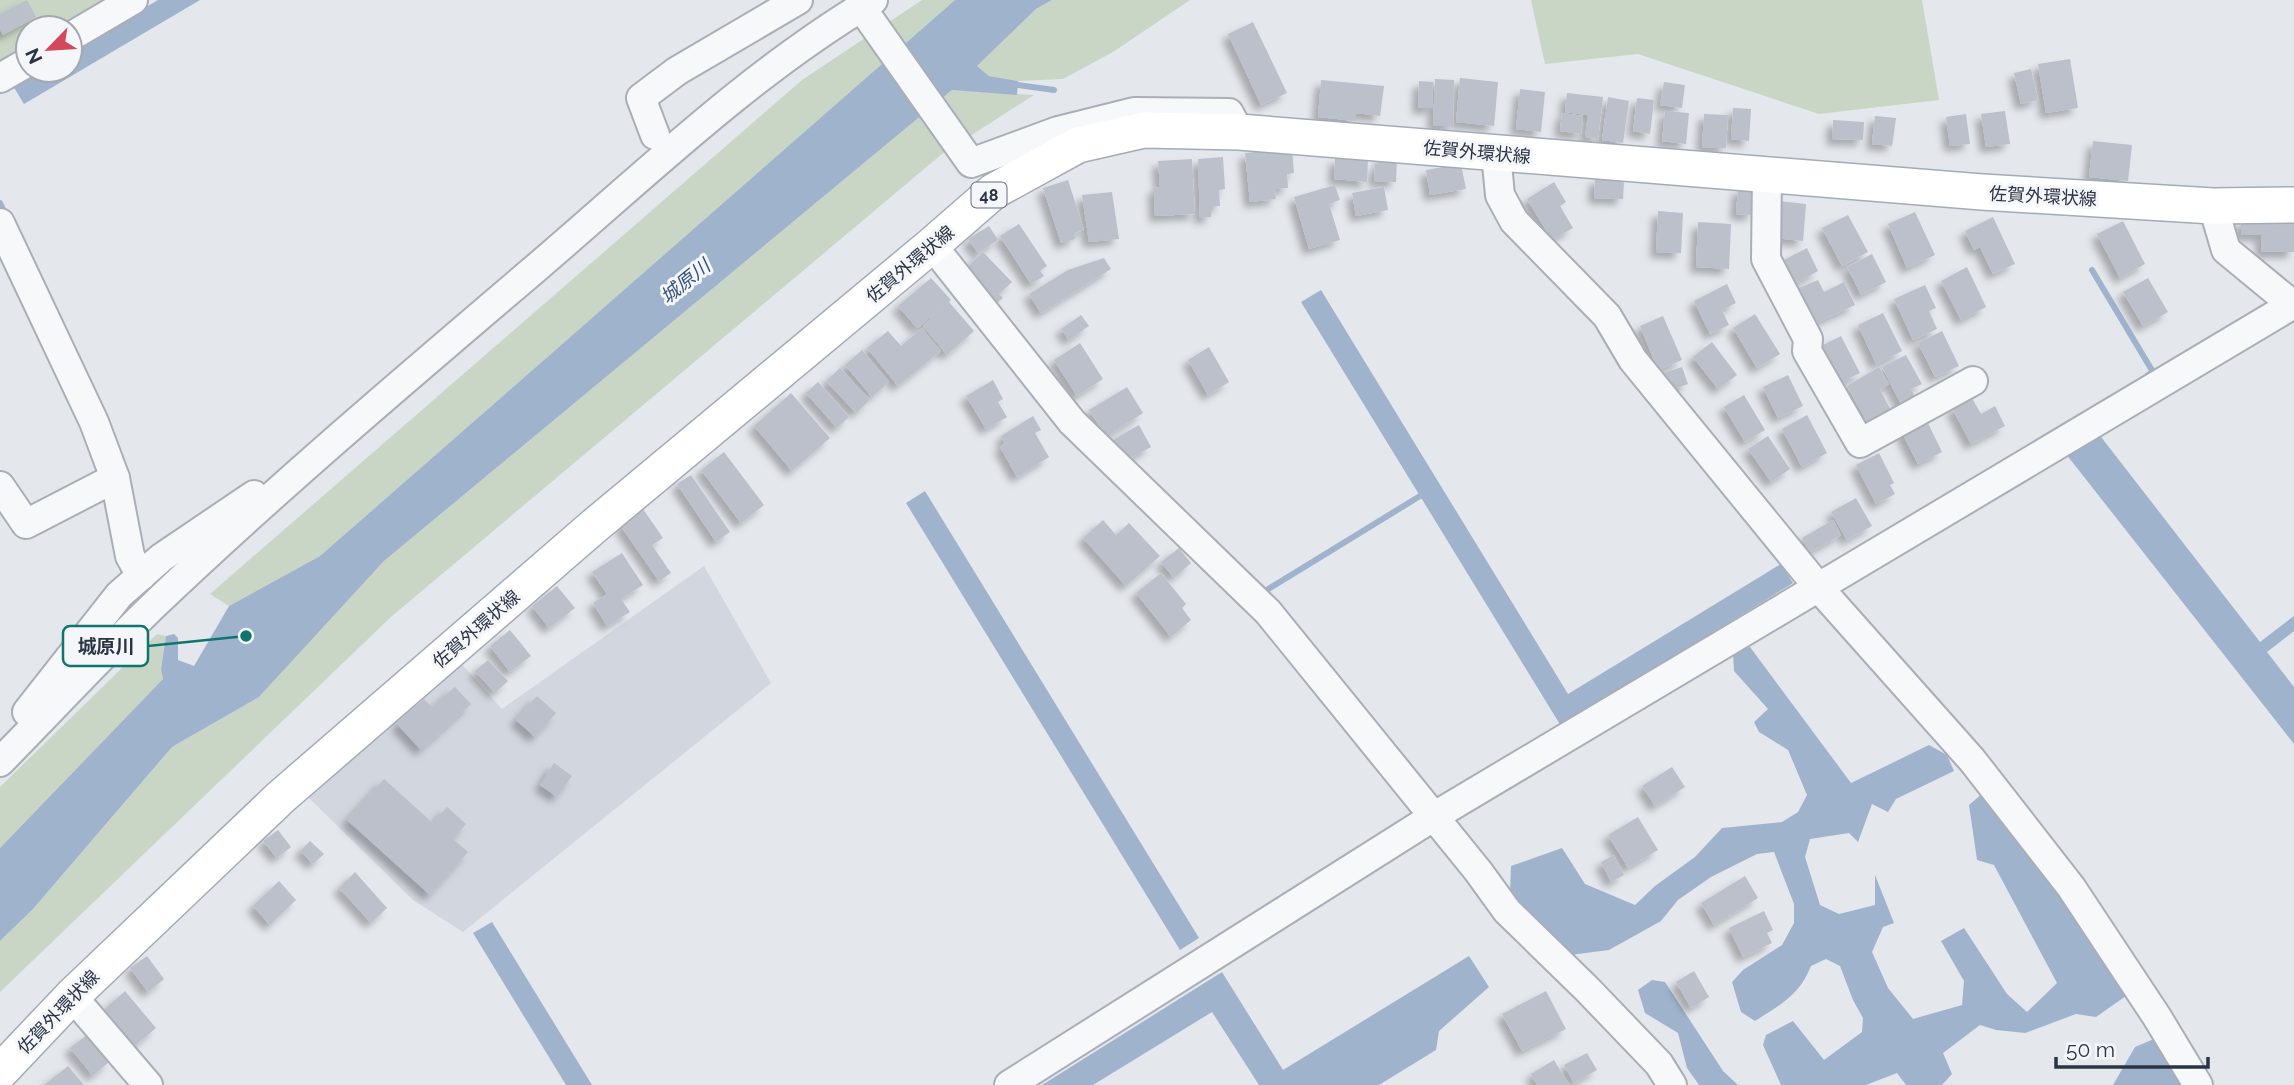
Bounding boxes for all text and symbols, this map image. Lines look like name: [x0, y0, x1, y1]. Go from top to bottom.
north arrow: [14, 14, 84, 84]
text: N: [21, 45, 47, 67]
street label: 佐賀外環状線: [1422, 137, 1532, 167]
road number: 48: [972, 182, 1006, 208]
street label: 佐賀外環状線: [1989, 183, 2097, 209]
street label: 佐賀外環状線: [862, 221, 958, 307]
water label: 城原川: [656, 253, 716, 307]
street label: 佐賀外環状線: [428, 586, 524, 672]
callout: 城原川: [63, 626, 148, 666]
text: 城原川: [77, 635, 135, 657]
street label: 佐賀外環状線: [13, 966, 103, 1058]
scale bar: [2056, 1026, 2208, 1070]
text: 50 m: [2066, 1037, 2115, 1062]

